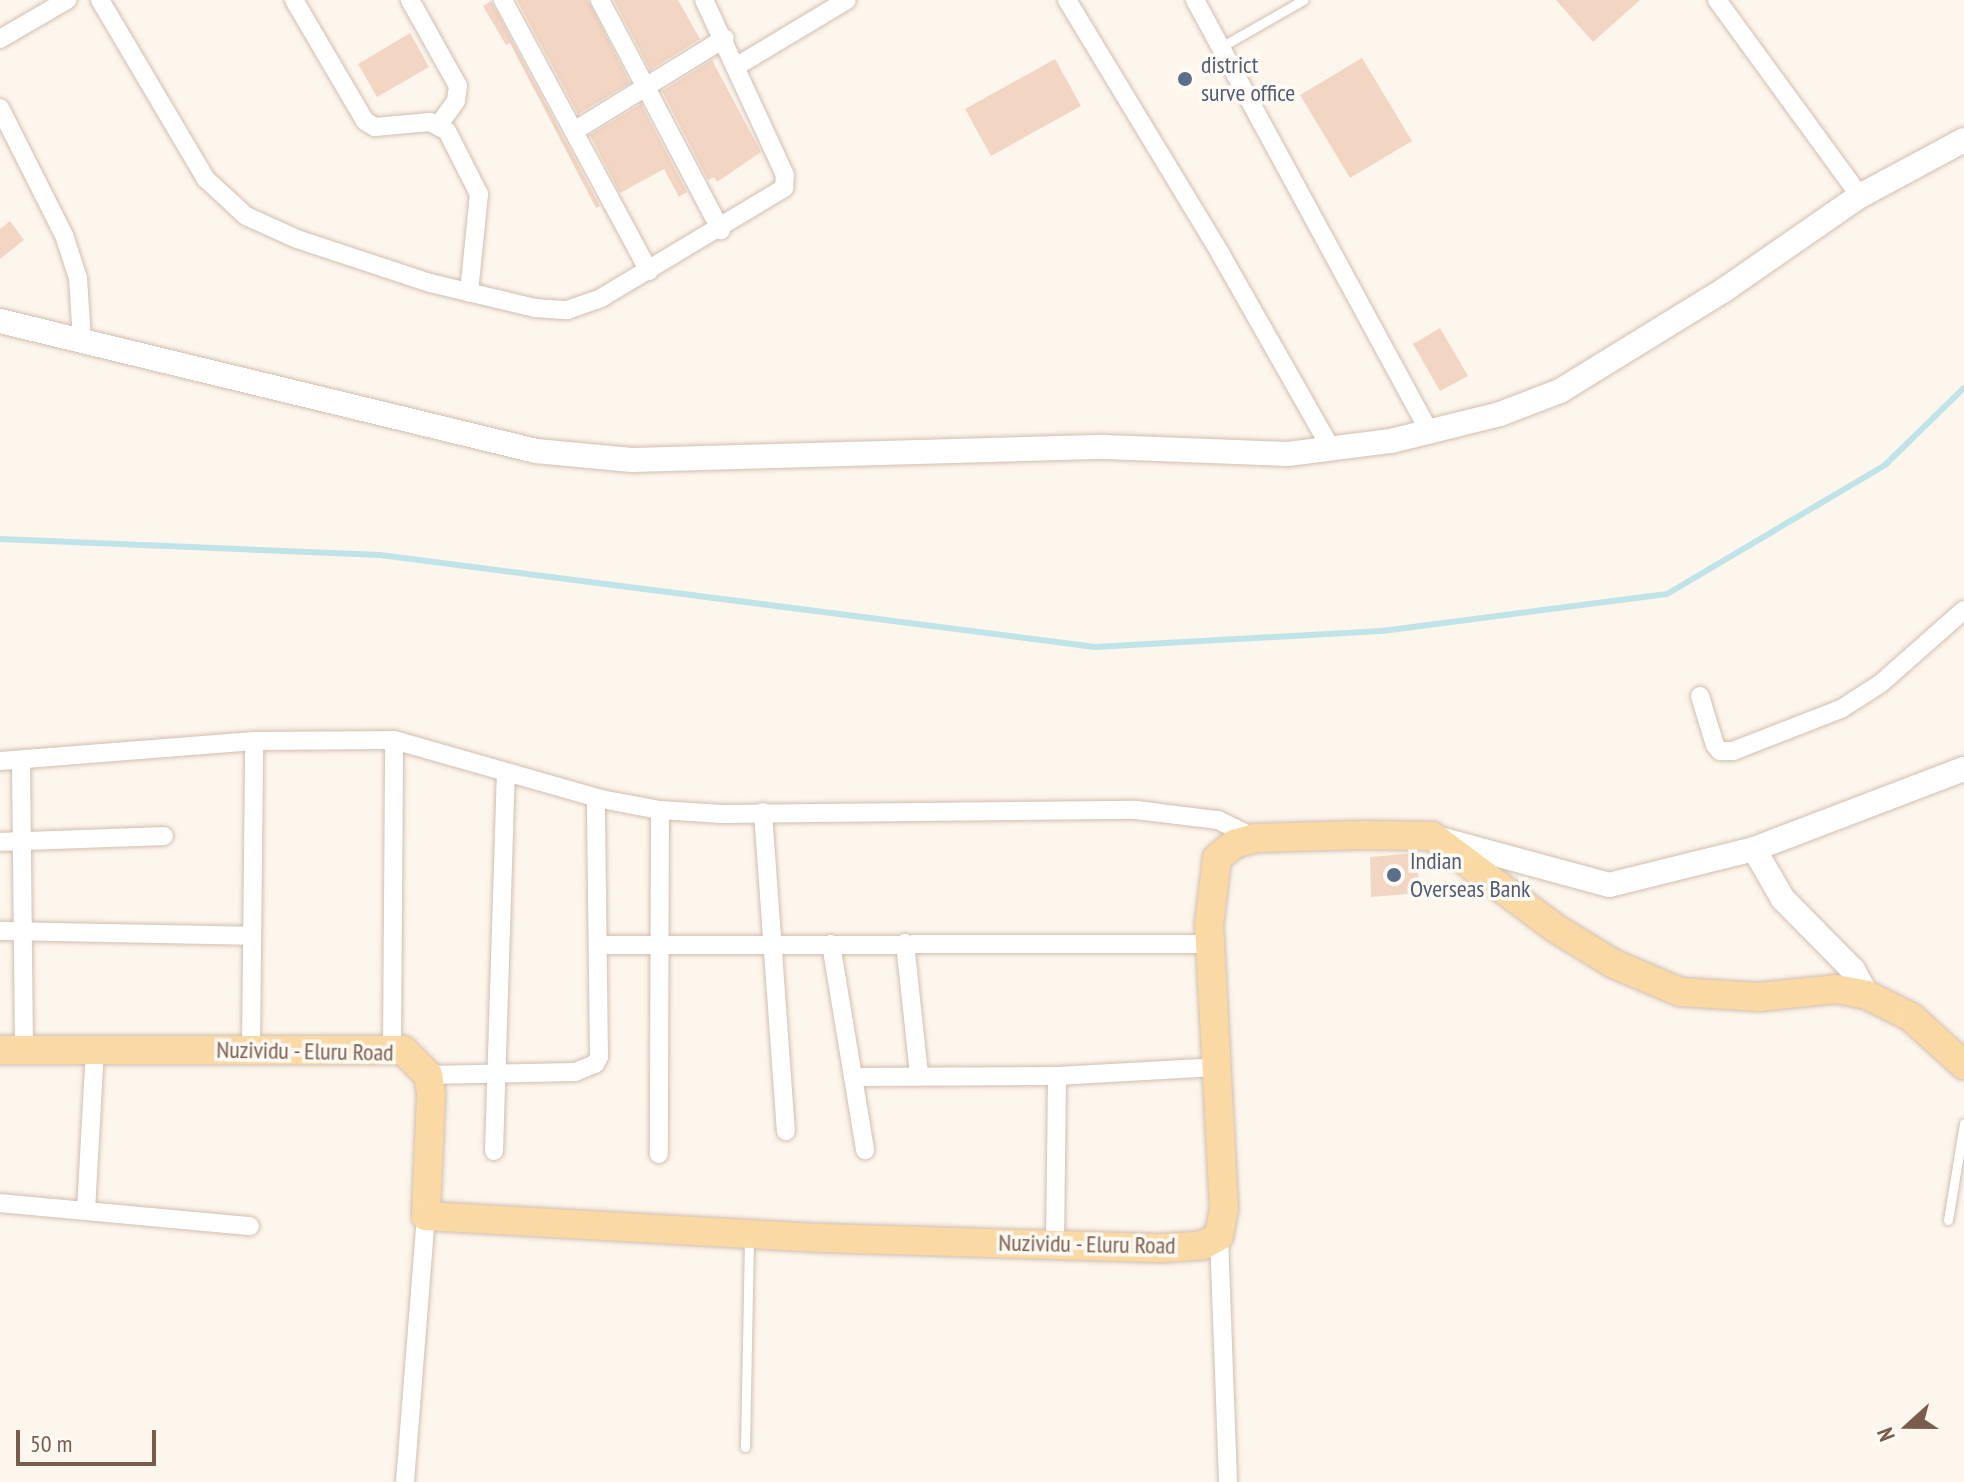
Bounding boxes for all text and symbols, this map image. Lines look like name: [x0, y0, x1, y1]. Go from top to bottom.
place label: district surve office: [1201, 51, 1295, 107]
marker: district surve office: [1176, 70, 1194, 88]
place label: Indian Overseas Bank: [1410, 847, 1530, 903]
marker: Indian Overseas Bank: [1385, 866, 1403, 884]
street label: Nuzividu - Eluru Road: [215, 1035, 395, 1067]
street label: Nuzividu - Eluru Road: [997, 1228, 1177, 1260]
north arrow: [1868, 1386, 1948, 1466]
scale bar: [20, 1414, 160, 1464]
text: N: [1870, 1424, 1901, 1445]
text: 50 m: [30, 1428, 72, 1459]

